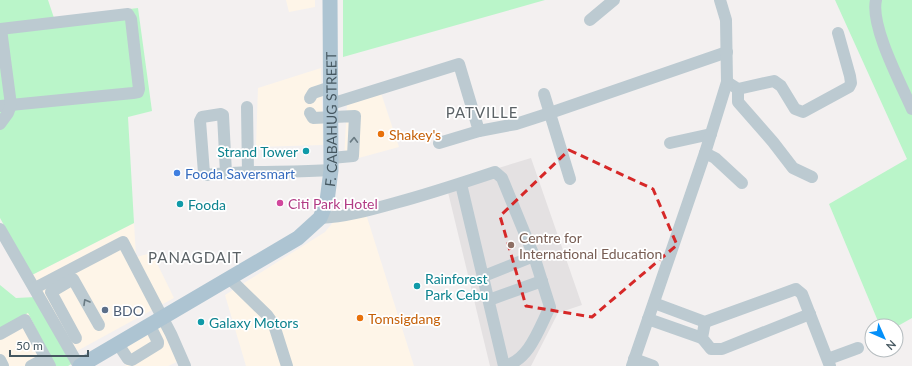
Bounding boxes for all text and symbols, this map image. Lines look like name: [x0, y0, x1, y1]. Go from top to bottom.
street label: F. CABAHUG STREET: [320, 51, 340, 187]
district label: PATVILLE: [446, 103, 518, 121]
place label: Shakey's: [389, 126, 441, 143]
marker: Shakey's: [376, 129, 386, 139]
one-way arrow: [350, 137, 358, 143]
place label: Strand Tower: [217, 143, 298, 160]
marker: Strand Tower: [301, 146, 311, 156]
place label: Fooda Saversmart: [185, 165, 295, 182]
marker: Fooda Saversmart: [172, 168, 182, 178]
place label: Citi Park Hotel: [288, 195, 378, 212]
place label: Fooda: [188, 196, 226, 213]
marker: Citi Park Hotel: [275, 198, 285, 208]
marker: Fooda: [175, 199, 185, 209]
place label: Centre for International Education: [519, 229, 662, 262]
marker: Centre for International Education: [506, 240, 516, 250]
district label: PANAGDAIT: [148, 248, 242, 266]
place label: Rainforest Park Cebu: [425, 270, 488, 303]
marker: Rainforest Park Cebu: [412, 281, 422, 291]
one-way arrow: [83, 299, 90, 306]
place label: BDO: [113, 302, 144, 319]
marker: BDO: [100, 305, 110, 315]
place label: Tomsigdang: [368, 310, 441, 327]
marker: Tomsigdang: [355, 313, 365, 323]
place label: Galaxy Motors: [209, 314, 298, 331]
marker: Galaxy Motors: [196, 317, 206, 327]
north arrow: [864, 318, 904, 358]
scale bar: [10, 332, 88, 358]
text: 50 m: [16, 338, 43, 353]
text: N: [884, 338, 899, 353]

